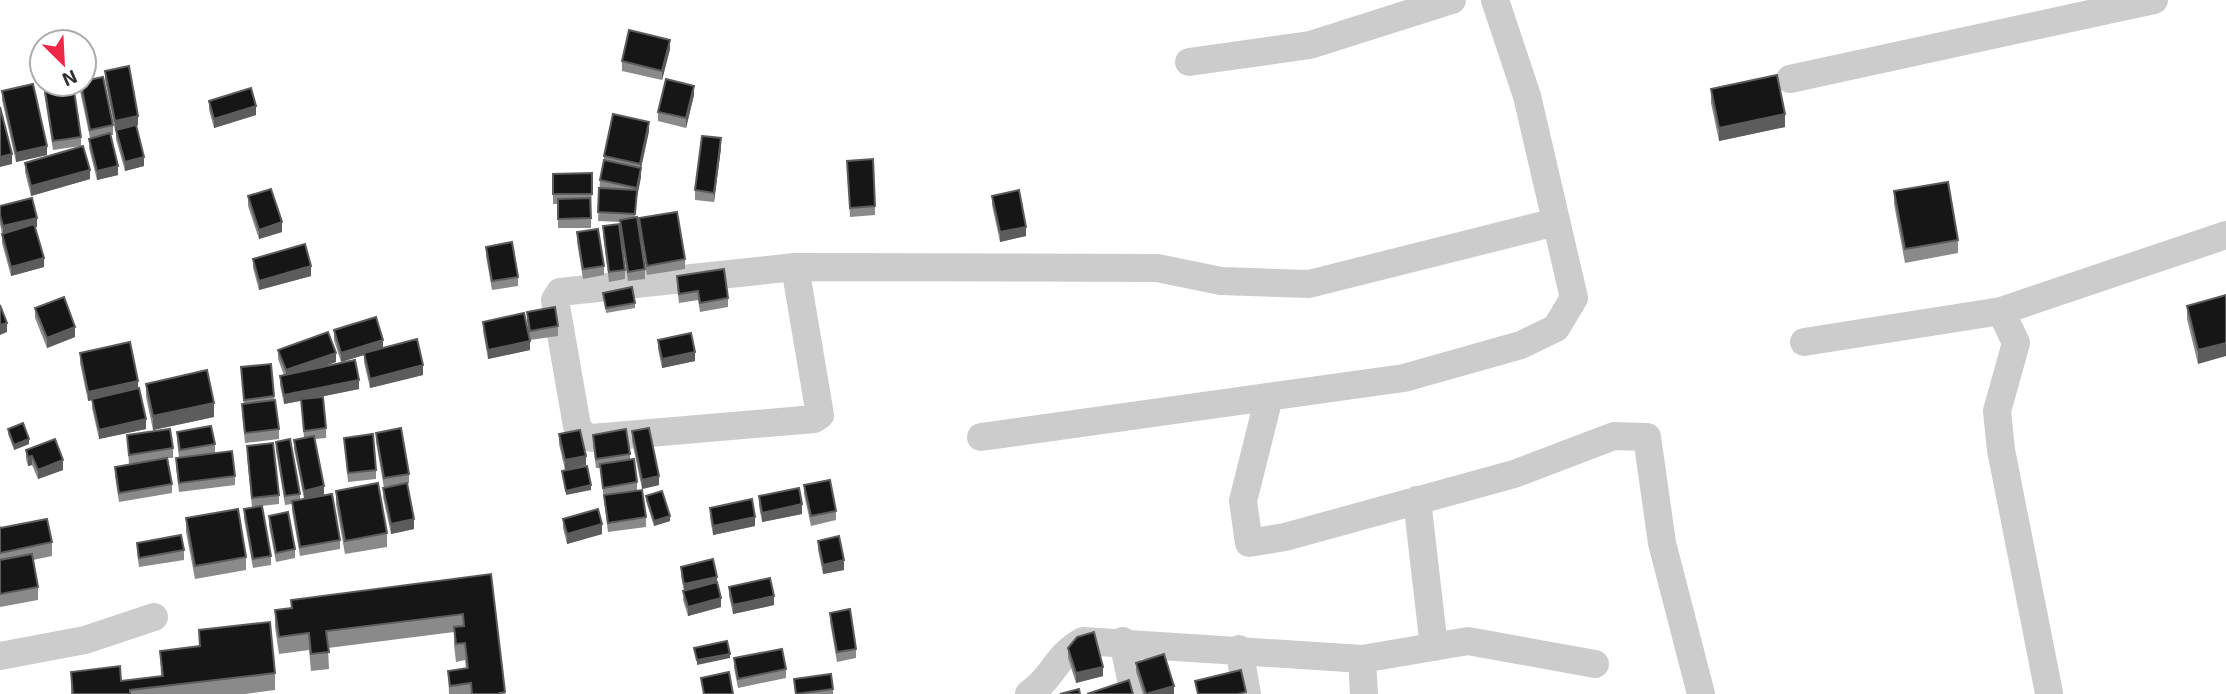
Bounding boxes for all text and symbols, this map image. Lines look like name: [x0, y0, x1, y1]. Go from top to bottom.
north arrow: [28, 28, 98, 98]
text: N: [59, 66, 81, 92]

